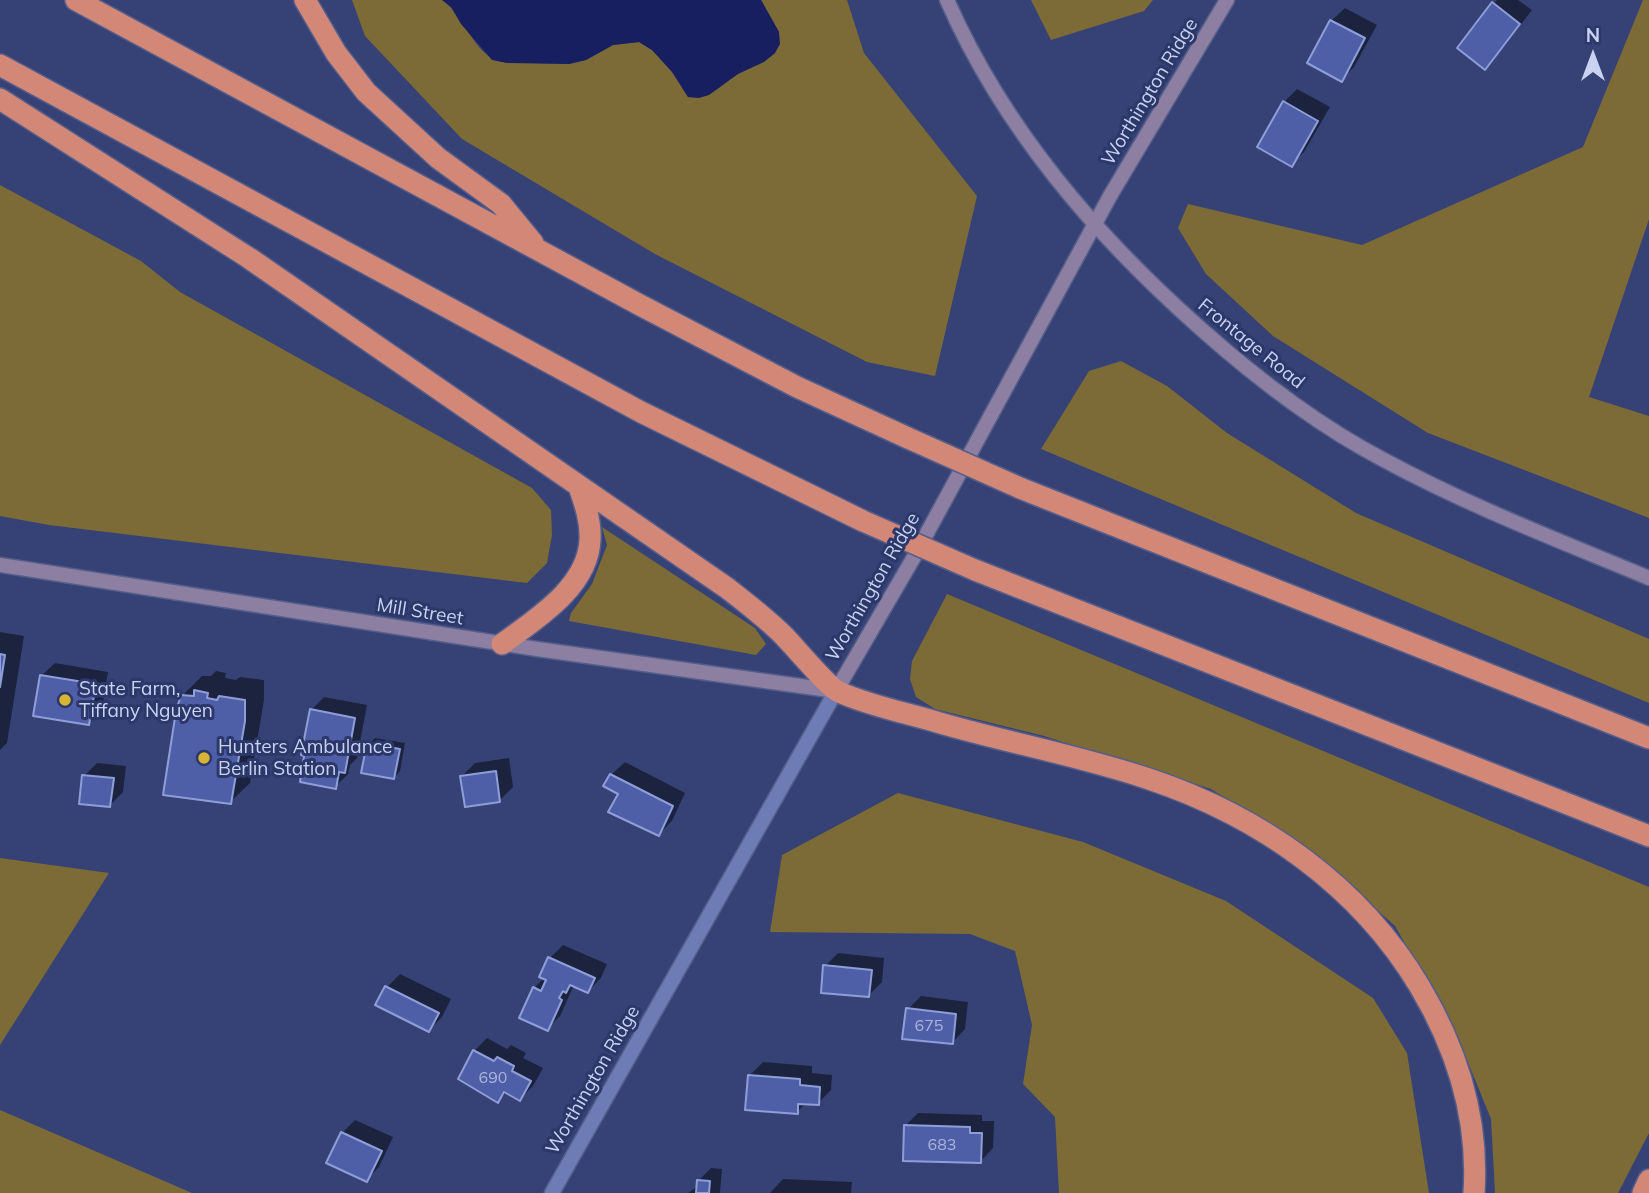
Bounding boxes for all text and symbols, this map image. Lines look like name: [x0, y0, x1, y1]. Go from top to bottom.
street label: Worthington Ridge: [1097, 14, 1203, 170]
north arrow: [1558, 21, 1628, 91]
text: N: [1586, 23, 1600, 47]
street label: Frontage Road: [1193, 294, 1309, 394]
street label: Worthington Ridge: [821, 509, 925, 665]
street label: Mill Street: [375, 594, 465, 630]
place label: State Farm, Tiffany Nguyen: [79, 678, 213, 722]
marker: State Farm, Tiffany Nguyen: [57, 692, 73, 708]
place label: Hunters Ambulance Berlin Station: [218, 736, 392, 780]
marker: Hunters Ambulance Berlin Station: [196, 750, 212, 766]
street label: Worthington Ridge: [541, 1002, 645, 1158]
house number: 675: [915, 1016, 943, 1036]
house number: 690: [479, 1068, 507, 1088]
house number: 683: [928, 1135, 956, 1155]

